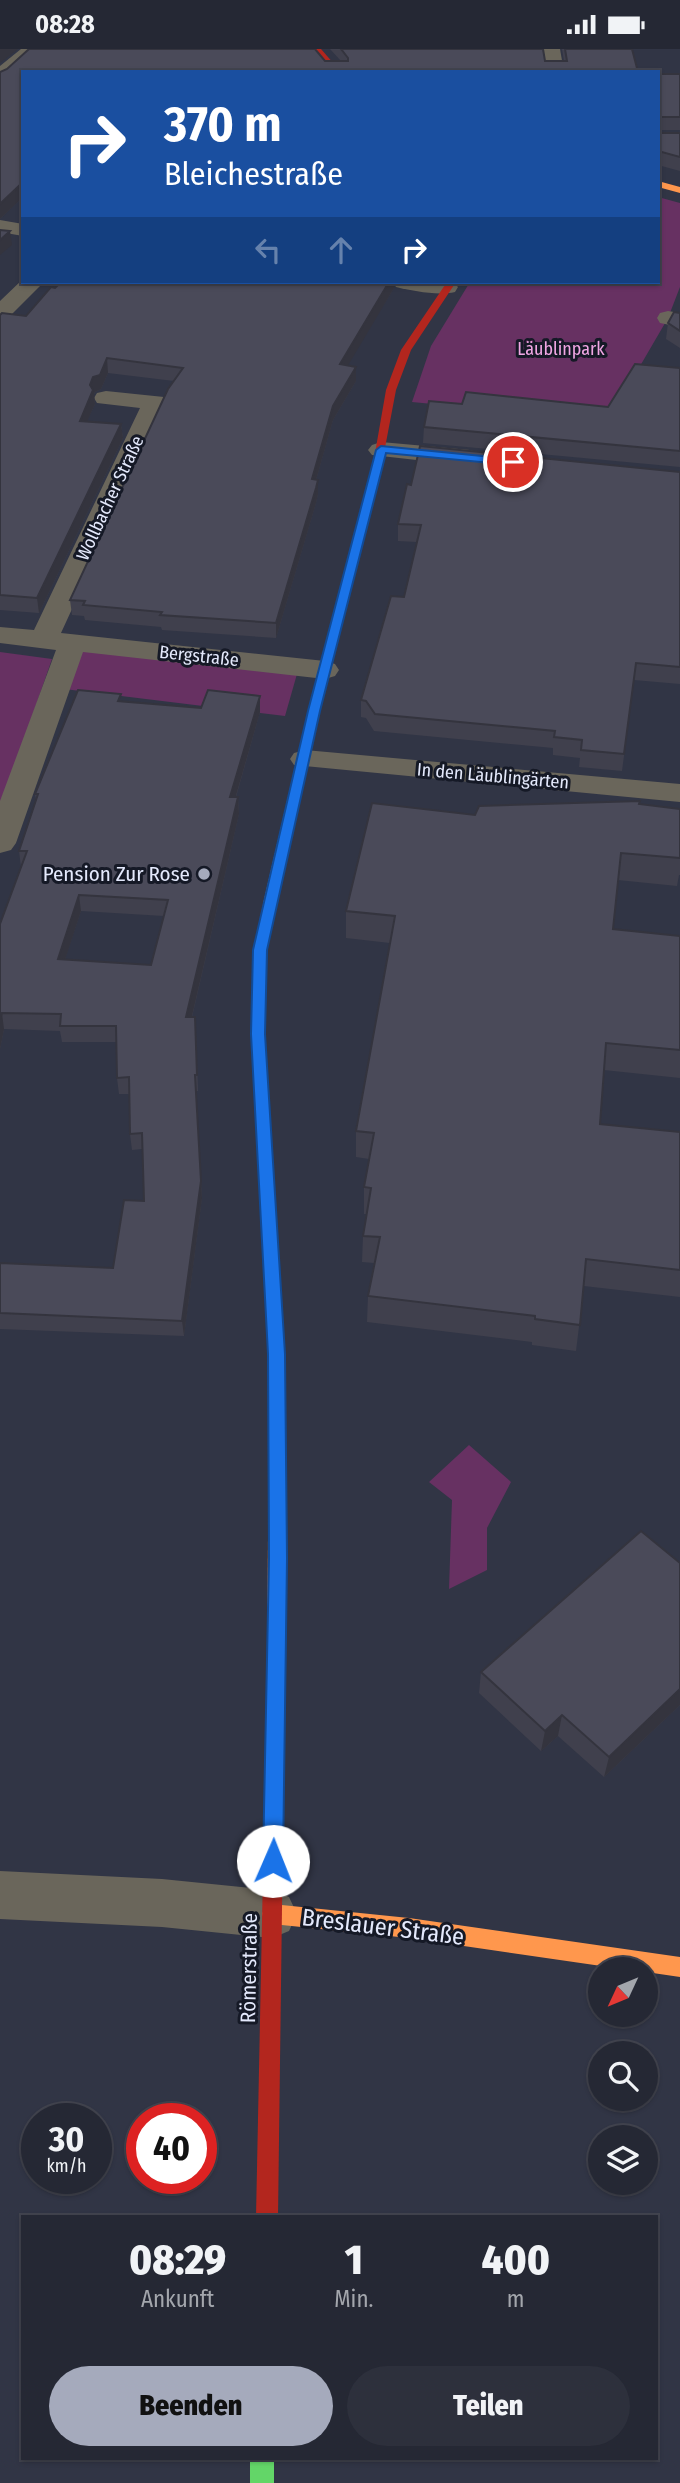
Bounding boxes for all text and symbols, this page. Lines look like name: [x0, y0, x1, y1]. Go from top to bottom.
text: 08:28: [35, 9, 95, 40]
text: 370 m: [164, 95, 282, 154]
icon: right: [49, 98, 140, 189]
text: Bleichestraße: [164, 155, 343, 193]
icon: left: [249, 231, 287, 269]
icon: ahead: [322, 231, 360, 269]
icon: right: [395, 231, 433, 269]
park label: Läublinpark: [517, 338, 605, 360]
street label: Wollbacher Straße: [72, 432, 149, 564]
pin: [483, 432, 543, 492]
icon: arrive: [494, 443, 532, 481]
street label: Bergstraße: [158, 641, 240, 671]
street label: In den Läublingärten: [416, 758, 570, 794]
place label: Pension Zur Rose: [43, 861, 190, 887]
marker: Pension Zur Rose: [196, 866, 212, 882]
position arrow: [236, 1824, 310, 1898]
street label: Breslauer Straße: [300, 1903, 466, 1951]
street label: Römerstraße: [235, 1913, 263, 2023]
north arrow: [588, 1957, 658, 2027]
map controls: [588, 1957, 658, 2195]
button: search: [588, 2041, 658, 2111]
speed limit sign: 40: [126, 2103, 217, 2194]
text: 30: [49, 2118, 84, 2160]
button: layers: [588, 2125, 658, 2195]
text: km/h: [46, 2155, 87, 2177]
text: 08:29: [129, 2235, 226, 2285]
text: 1: [345, 2235, 363, 2285]
text: 400: [481, 2235, 550, 2285]
text: Ankunft: [141, 2285, 214, 2313]
text: Min.: [334, 2285, 373, 2313]
text: m: [507, 2285, 525, 2313]
button: Beenden: [49, 2366, 333, 2446]
button: Teilen: [347, 2366, 630, 2446]

